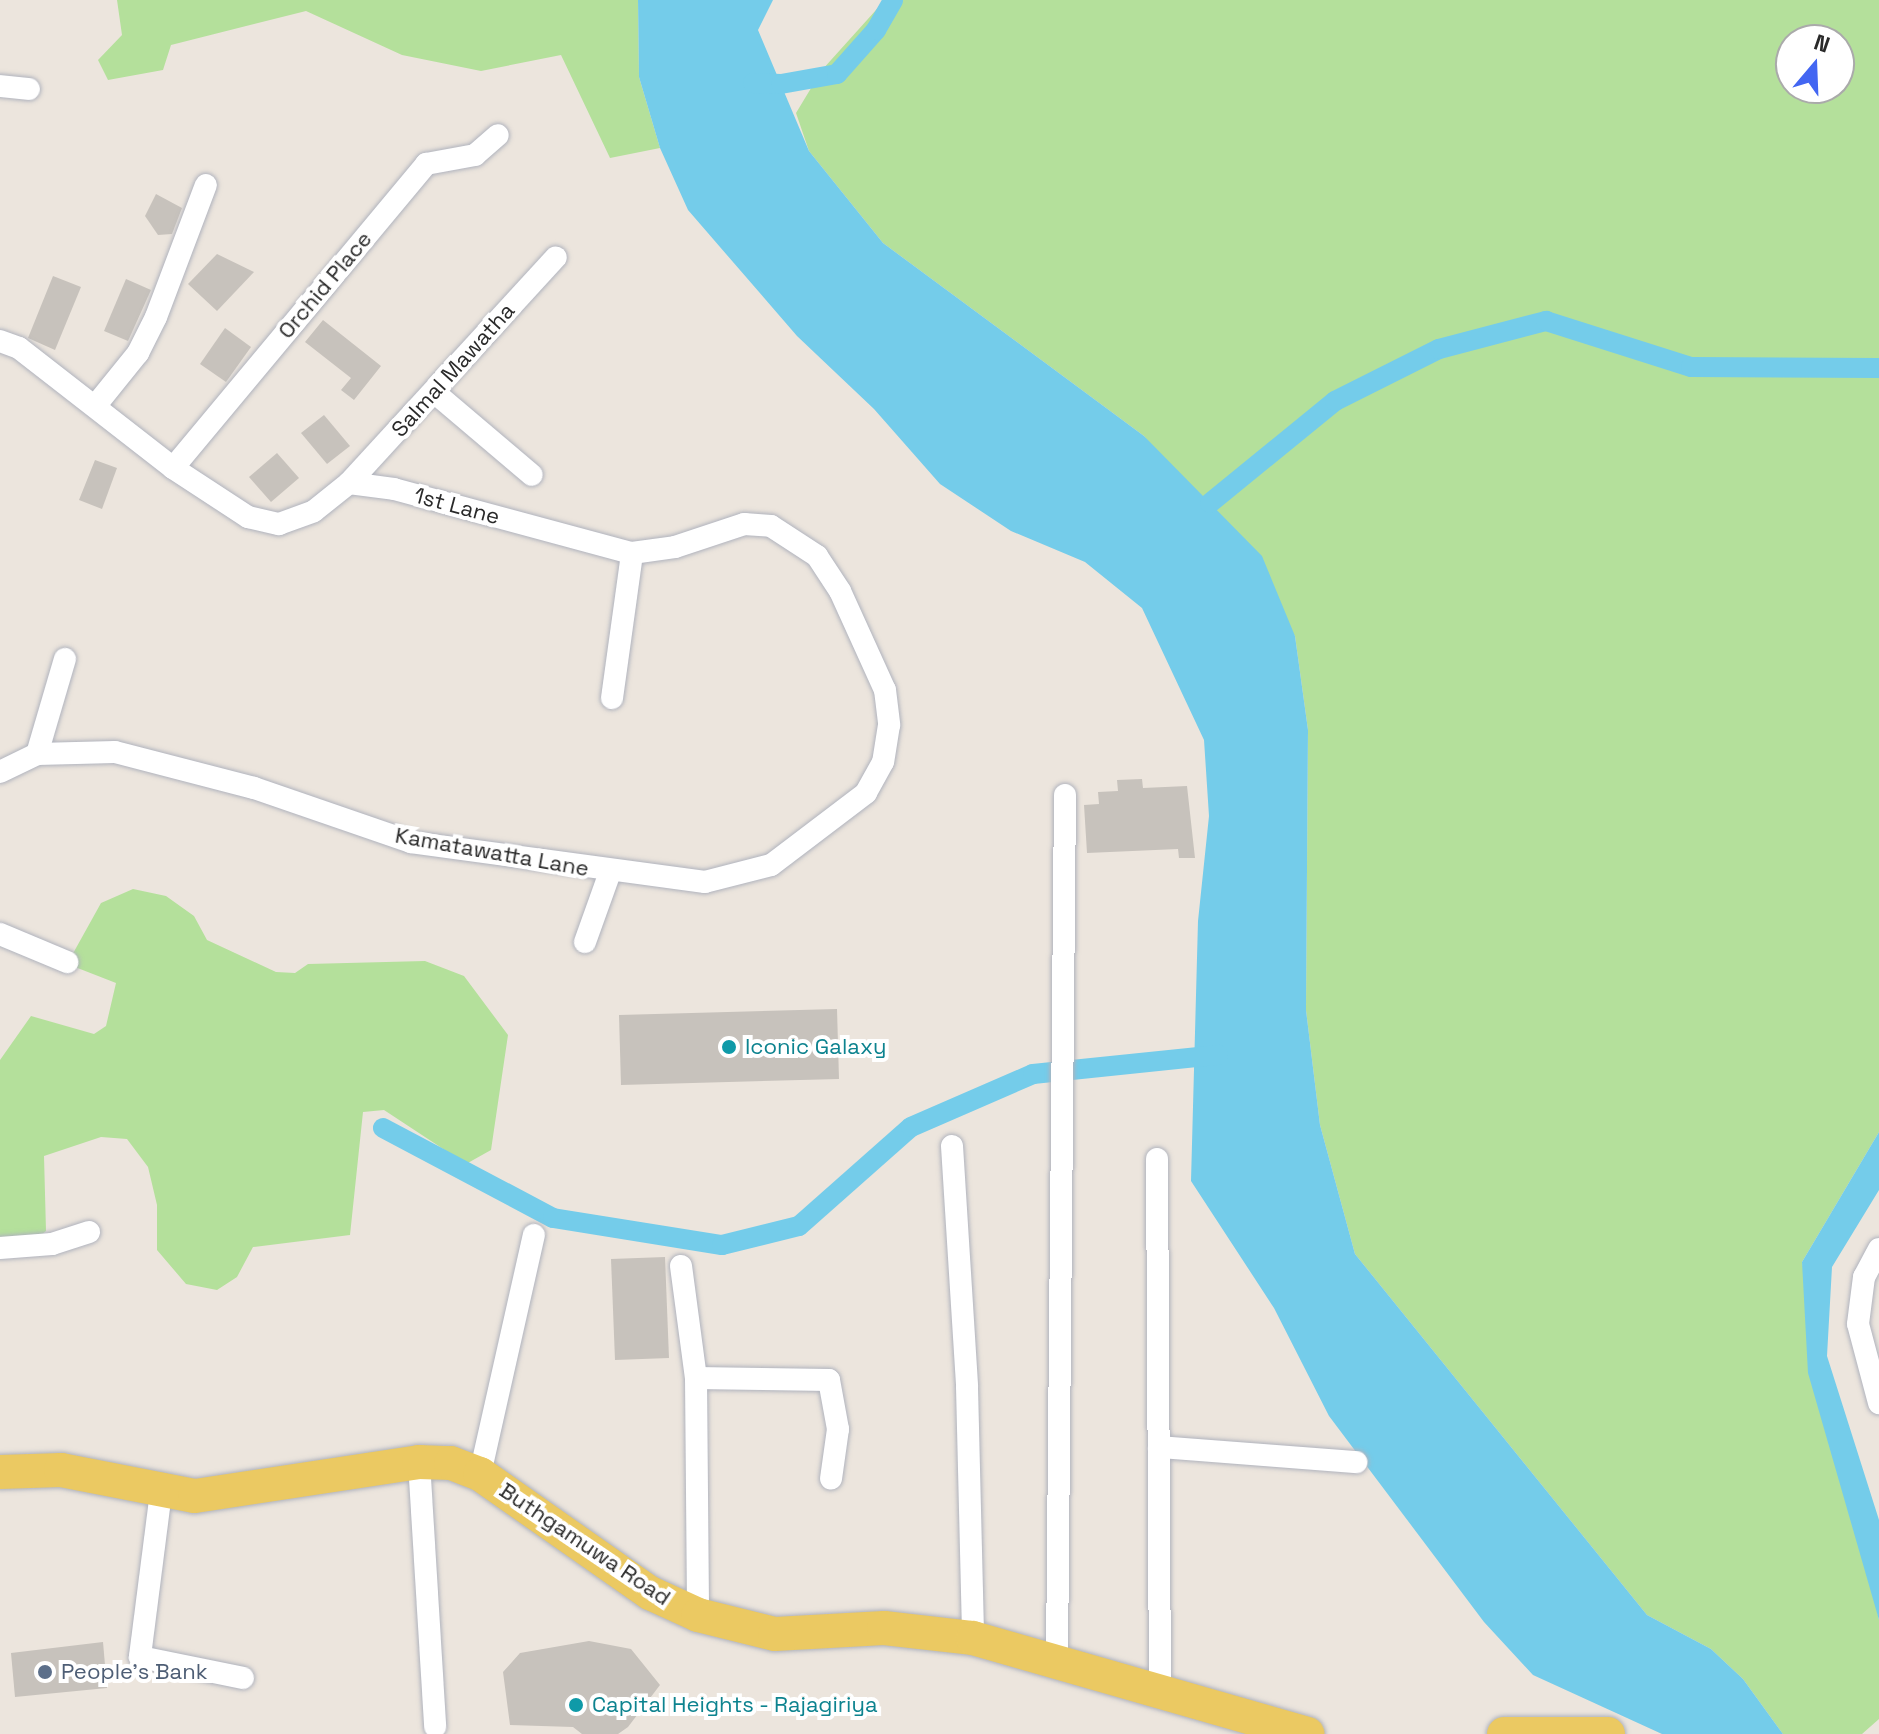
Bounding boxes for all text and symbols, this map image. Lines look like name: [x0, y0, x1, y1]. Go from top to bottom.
north arrow: [1775, 24, 1855, 104]
text: N: [1811, 28, 1834, 59]
street label: Orchid Place: [273, 226, 377, 344]
street label: Salmal Mawatha: [386, 298, 520, 442]
street label: 1st Lane: [411, 482, 503, 530]
street label: Kamatawatta Lane: [393, 822, 591, 882]
place label: Iconic Galaxy: [745, 1034, 887, 1060]
marker: Iconic Galaxy: [720, 1038, 738, 1056]
street label: Buthgamuwa Road: [495, 1477, 675, 1611]
place label: People's Bank: [61, 1659, 208, 1685]
marker: People's Bank: [36, 1663, 54, 1681]
place label: Capital Heights - Rajagiriya: [592, 1692, 879, 1718]
marker: Capital Heights - Rajagiriya: [567, 1696, 585, 1714]

